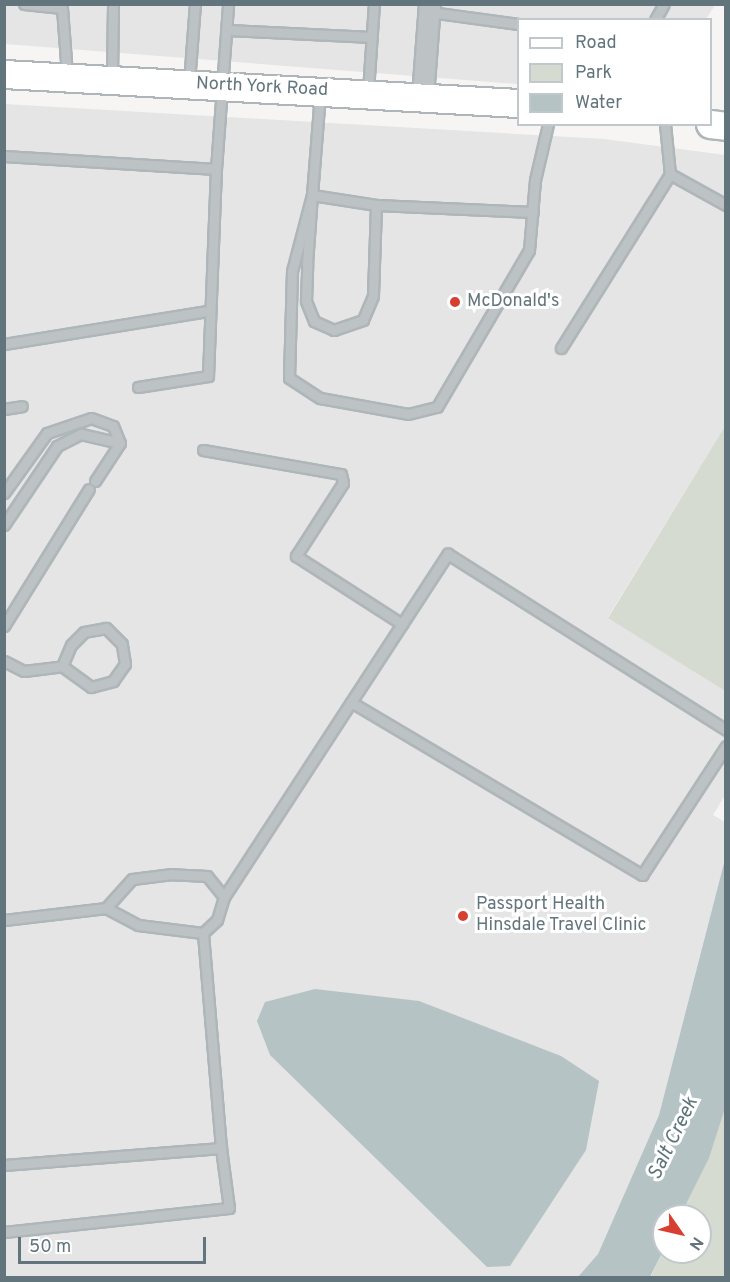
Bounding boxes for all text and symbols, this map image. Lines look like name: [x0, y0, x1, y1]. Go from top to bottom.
legend: [517, 18, 712, 126]
text: Road: [575, 32, 617, 55]
text: Park: [575, 62, 612, 85]
street label: North York Road: [195, 74, 329, 102]
text: Water: [575, 92, 622, 115]
place label: McDonald's: [467, 291, 559, 313]
marker: McDonald's: [448, 295, 462, 309]
place label: Passport Health Hinsdale Travel Clinic: [476, 895, 647, 938]
marker: Passport Health Hinsdale Travel Clinic: [454, 907, 472, 925]
water label: Salt Creek: [644, 1094, 704, 1184]
north arrow: [652, 1204, 712, 1264]
scale bar: [21, 1225, 208, 1263]
text: N: [684, 1233, 707, 1253]
text: 50 m: [29, 1236, 71, 1259]

